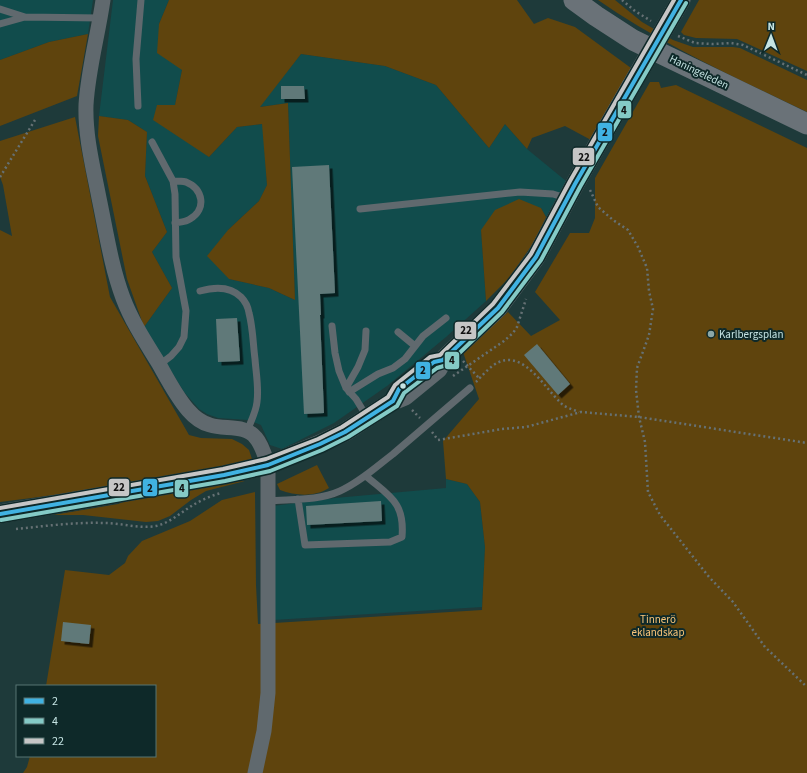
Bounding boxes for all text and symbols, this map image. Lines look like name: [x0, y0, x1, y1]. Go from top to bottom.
north arrow: [751, 16, 791, 56]
text: N: [767, 19, 775, 34]
street label: Haningeleden: [667, 51, 731, 93]
line badge: 4: [617, 100, 632, 119]
text: 4: [621, 103, 627, 118]
line badge: 2: [597, 122, 613, 142]
text: 2: [602, 125, 608, 140]
line badge: 22: [572, 147, 595, 166]
text: 22: [578, 150, 590, 165]
line badge: 22: [454, 321, 477, 340]
text: 22: [460, 323, 472, 338]
place label: Karlbergsplan: [719, 327, 783, 342]
marker: Karlbergsplan: [706, 329, 716, 339]
line badge: 4: [444, 351, 460, 370]
text: 4: [449, 353, 455, 368]
line badge: 2: [415, 361, 431, 380]
text: 2: [420, 363, 426, 378]
unlabelled marker: [398, 381, 408, 391]
line badge: 22: [108, 478, 130, 497]
line badge: 2: [142, 478, 158, 497]
line badge: 4: [174, 479, 189, 498]
text: 22: [113, 480, 125, 495]
text: 2: [147, 481, 153, 496]
text: 4: [179, 481, 185, 496]
park label: Tinnerö eklandskap: [632, 612, 684, 640]
legend: [16, 685, 156, 757]
text: 2: [52, 693, 58, 710]
text: 4: [52, 713, 58, 730]
text: 22: [52, 733, 64, 750]

